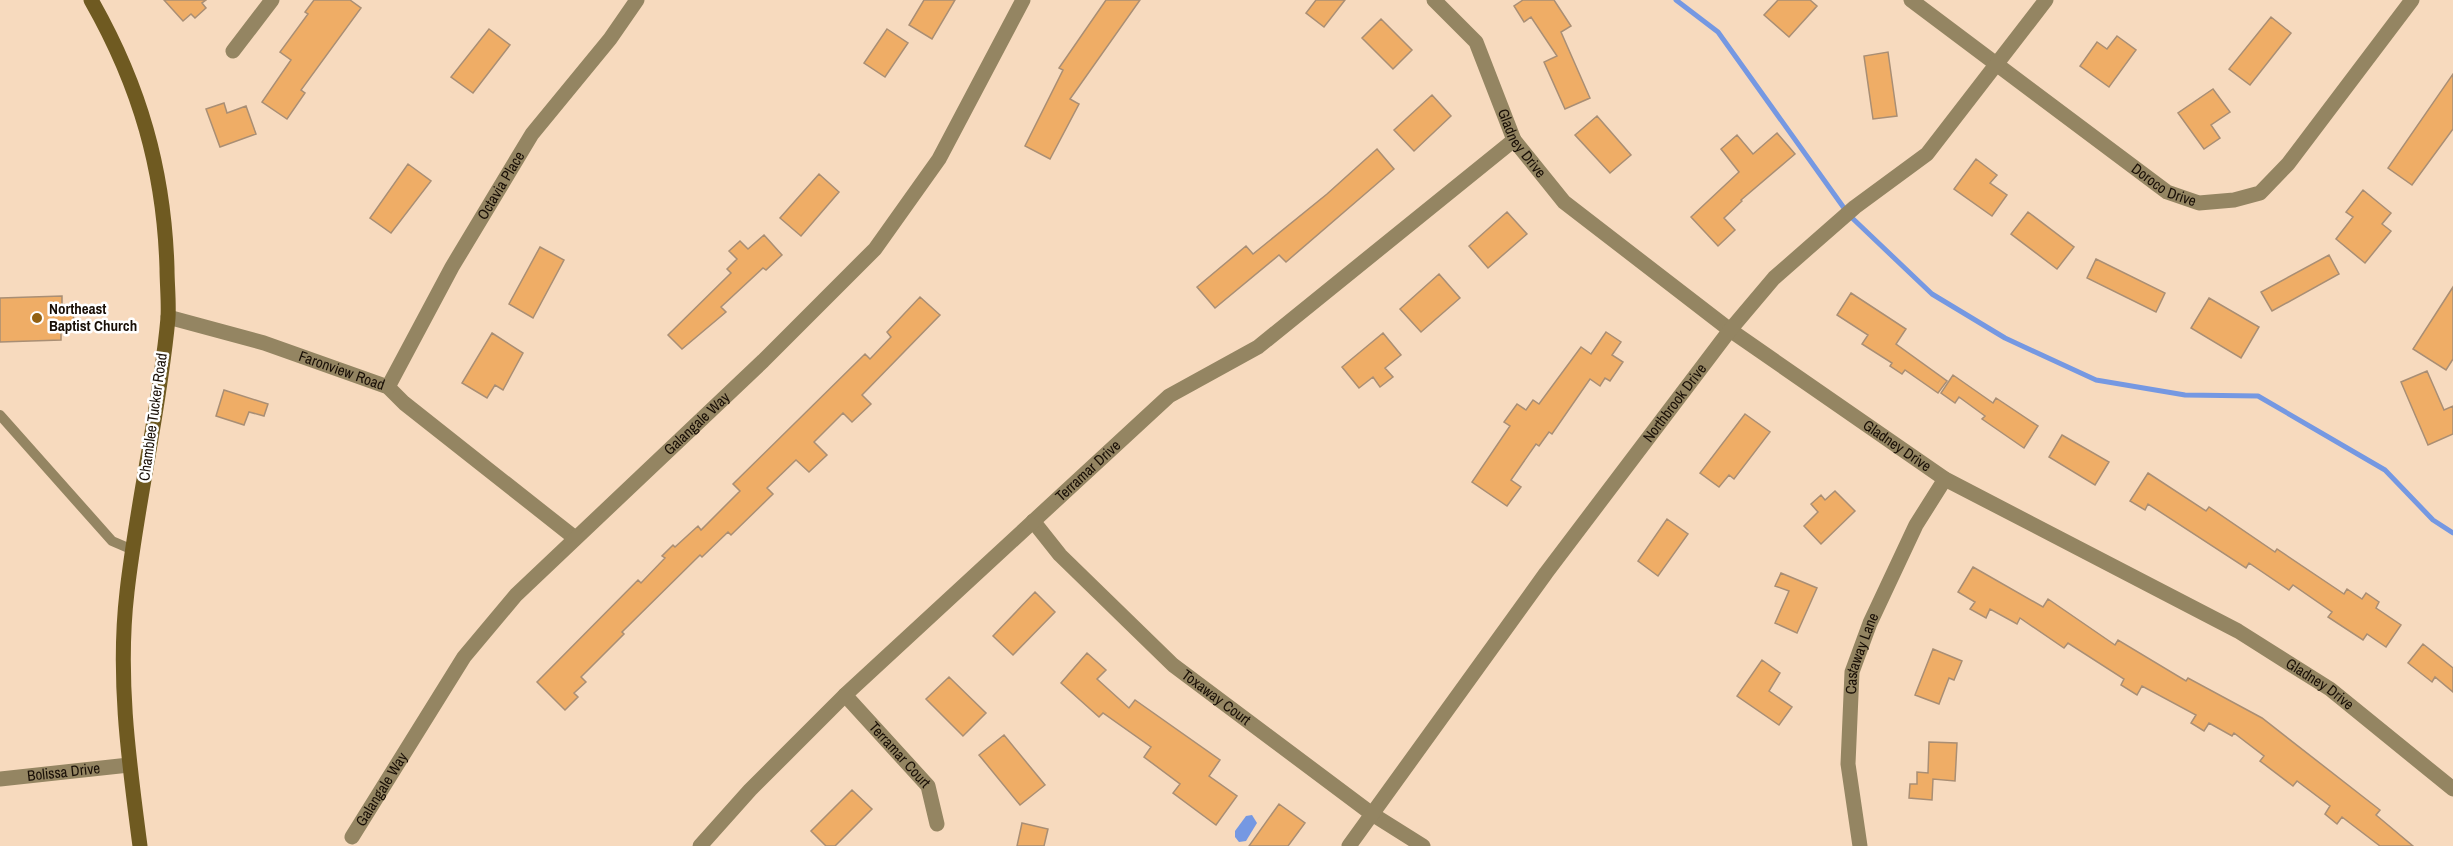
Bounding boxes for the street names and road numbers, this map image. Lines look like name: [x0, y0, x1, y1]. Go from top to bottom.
street label: Gladney Drive: [1493, 105, 1551, 182]
street label: Octavia Place: [472, 147, 529, 224]
street label: Doroco Drive: [2127, 158, 2199, 211]
street label: Faronview Road: [296, 345, 388, 395]
street label: Chamblee Tucker Road: [133, 352, 172, 482]
street label: Northbrook Drive: [1638, 359, 1711, 446]
street label: Galangale Way: [659, 386, 735, 460]
street label: Gladney Drive: [1859, 414, 1936, 476]
street label: Terramar Drive: [1050, 435, 1125, 506]
street label: Castaway Lane: [1840, 609, 1883, 695]
street label: Gladney Drive: [2282, 653, 2359, 715]
street label: Toxaway Court: [1178, 664, 1256, 730]
street label: Terramar Court: [864, 717, 936, 793]
street label: Galangale Way: [350, 747, 413, 830]
street label: Bolissa Drive: [26, 757, 101, 786]

